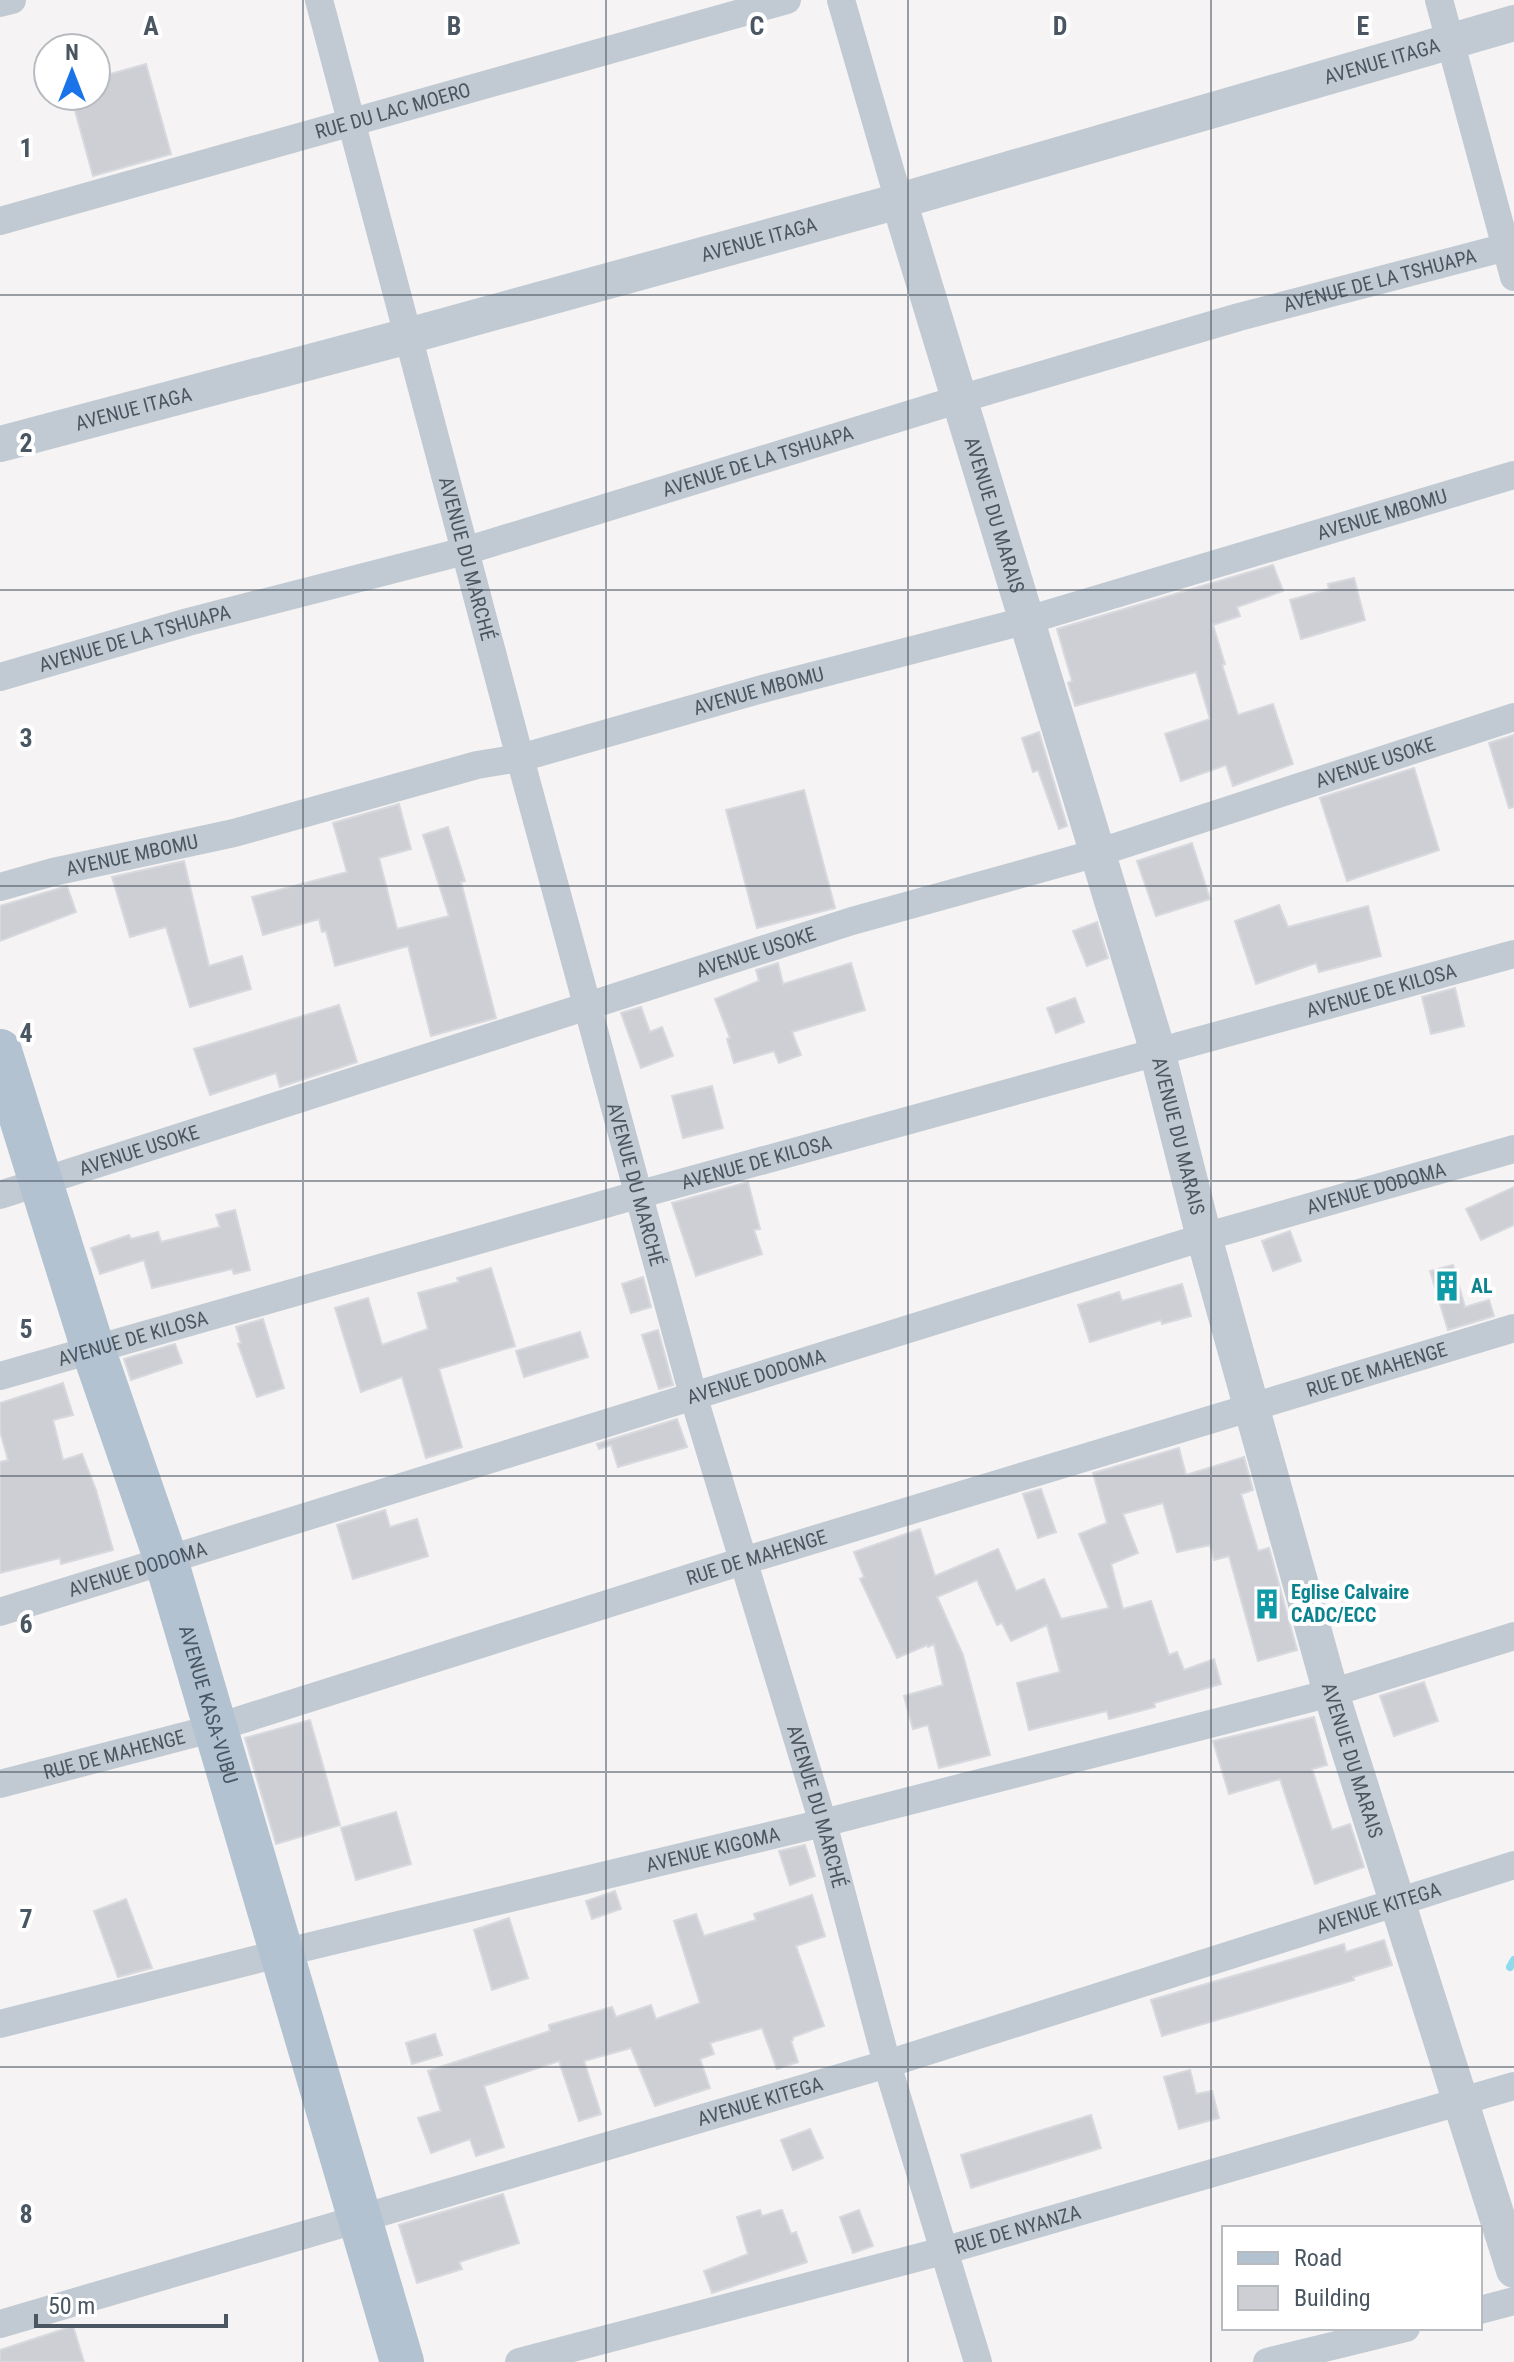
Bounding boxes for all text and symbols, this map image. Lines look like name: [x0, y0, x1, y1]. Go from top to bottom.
text: A: [143, 11, 159, 41]
text: B: [447, 11, 461, 41]
text: C: [750, 11, 765, 41]
text: D: [1053, 11, 1067, 41]
text: E: [1357, 11, 1370, 41]
north arrow: [32, 32, 112, 112]
street label: AVENUE ITAGA: [1321, 33, 1443, 89]
text: N: [65, 40, 79, 65]
street label: RUE DU LAC MOERO: [312, 77, 473, 144]
text: 1: [19, 133, 33, 163]
street label: AVENUE ITAGA: [698, 212, 820, 267]
street label: AVENUE DE LA TSHUAPA: [1281, 243, 1479, 317]
street label: AVENUE ITAGA: [73, 382, 195, 436]
street label: AVENUE DE LA TSHUAPA: [659, 420, 856, 502]
text: 2: [19, 428, 33, 458]
street label: AVENUE DU MARAIS: [960, 434, 1030, 596]
street label: AVENUE DU MARCHÉ: [434, 474, 500, 643]
street label: AVENUE MBOMU: [1314, 484, 1450, 545]
street label: AVENUE DE LA TSHUAPA: [36, 600, 233, 677]
street label: AVENUE MBOMU: [690, 661, 826, 720]
text: 3: [19, 723, 33, 753]
street label: AVENUE USOKE: [1312, 731, 1438, 793]
street label: AVENUE MBOMU: [64, 829, 200, 881]
street label: AVENUE USOKE: [693, 921, 819, 982]
street label: AVENUE DE KILOSA: [1303, 958, 1459, 1023]
text: 4: [19, 1018, 33, 1048]
street label: AVENUE DU MARAIS: [1147, 1055, 1210, 1217]
street label: AVENUE DU MARCHÉ: [602, 1100, 669, 1269]
street label: AVENUE USOKE: [76, 1120, 202, 1181]
street label: AVENUE DE KILOSA: [679, 1130, 835, 1194]
street label: AVENUE DODOMA: [1304, 1157, 1449, 1219]
building icon: AL: [1430, 1269, 1464, 1303]
place label: AL: [1471, 1274, 1493, 1298]
street label: AVENUE DE KILOSA: [55, 1305, 211, 1371]
text: 5: [19, 1314, 33, 1344]
street label: RUE DE MAHENGE: [1304, 1337, 1450, 1402]
street label: AVENUE DODOMA: [684, 1344, 829, 1409]
street label: RUE DE MAHENGE: [683, 1524, 830, 1590]
street label: AVENUE DODOMA: [65, 1536, 210, 1602]
place label: Eglise Calvaire CADC/ECC: [1291, 1580, 1409, 1627]
building icon: Eglise Calvaire CADC/ECC: [1250, 1587, 1284, 1621]
text: 6: [19, 1609, 33, 1639]
street label: AVENUE KASA-VUBU: [174, 1622, 243, 1786]
street label: AVENUE DU MARAIS: [1317, 1680, 1388, 1841]
street label: AVENUE DU MARCHÉ: [782, 1722, 852, 1891]
street label: RUE DE MAHENGE: [41, 1724, 188, 1784]
street label: AVENUE KIGOMA: [644, 1822, 783, 1877]
street label: AVENUE KITEGA: [1313, 1877, 1444, 1939]
text: 7: [19, 1904, 33, 1934]
street label: AVENUE KITEGA: [695, 2071, 826, 2131]
text: 8: [19, 2199, 33, 2229]
street label: RUE DE NYANZA: [952, 2200, 1084, 2259]
legend: [1222, 2226, 1482, 2330]
text: Road: [1294, 2244, 1342, 2272]
scale bar: [36, 2278, 226, 2328]
text: Building: [1294, 2284, 1371, 2312]
text: 50 m: [48, 2292, 95, 2320]

